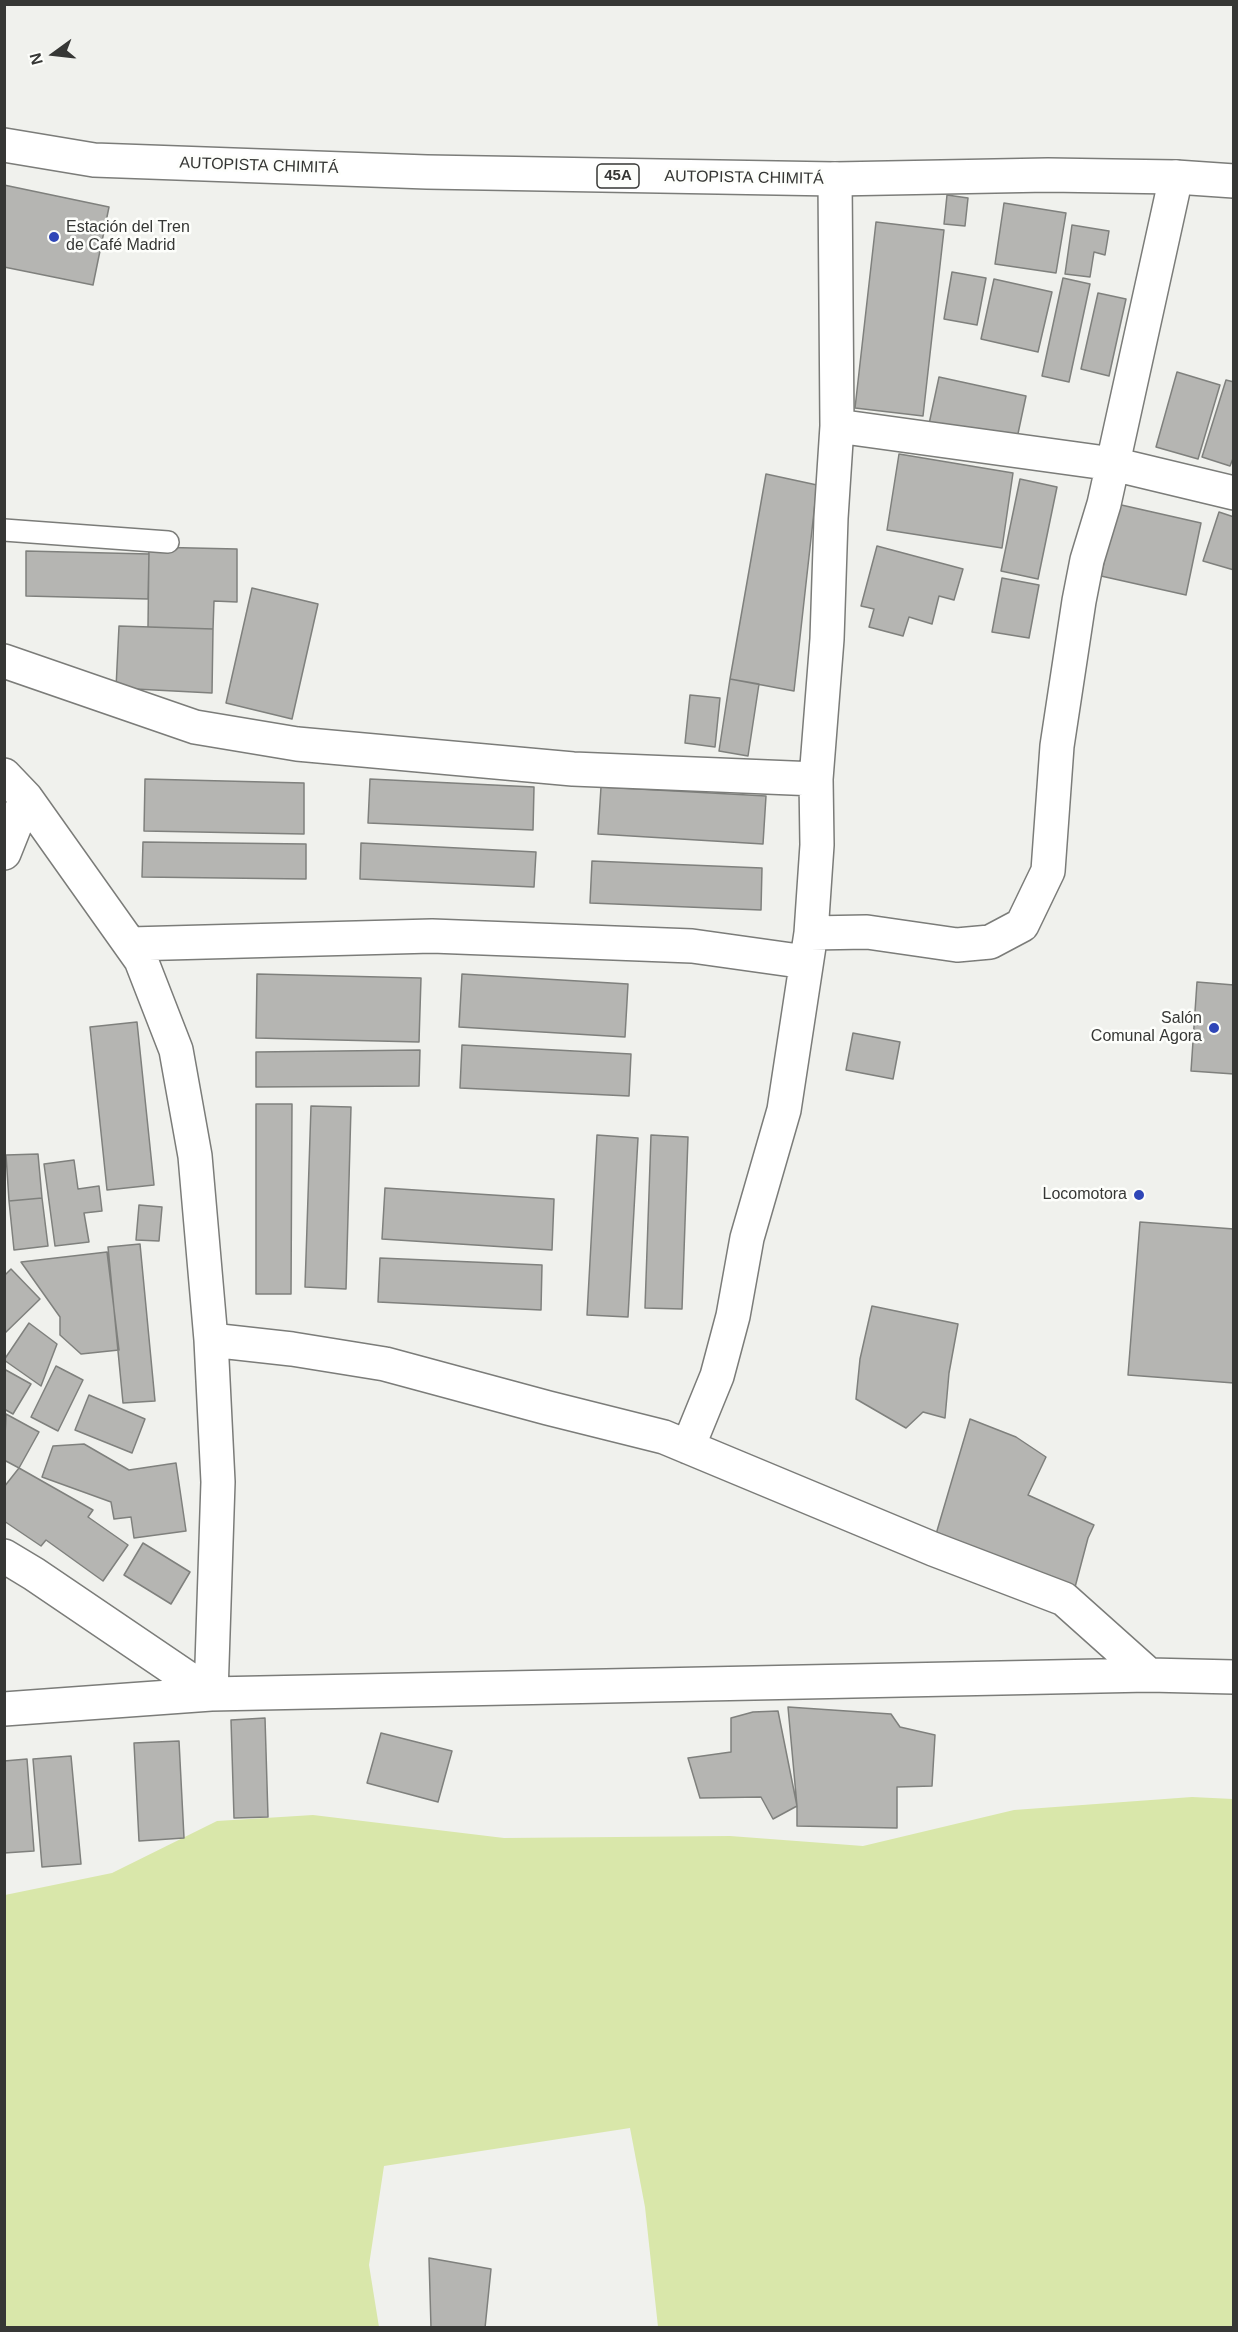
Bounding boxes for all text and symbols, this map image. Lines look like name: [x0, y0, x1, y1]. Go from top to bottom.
north arrow: [24, 24, 84, 84]
text: N: [26, 51, 46, 67]
street label: AUTOPISTA CHIMITÁ: [179, 154, 339, 178]
road number: 45A: [597, 164, 639, 188]
street label: AUTOPISTA CHIMITÁ: [664, 167, 824, 189]
place label: Estación del Tren de Café Madrid: [66, 218, 190, 256]
marker: Estación del Tren de Café Madrid: [47, 230, 61, 244]
place label: Salón Comunal Agora: [1091, 1009, 1202, 1047]
marker: Salón Comunal Agora: [1207, 1021, 1221, 1035]
place label: Locomotora: [1043, 1185, 1127, 1205]
marker: Locomotora: [1132, 1188, 1146, 1202]

